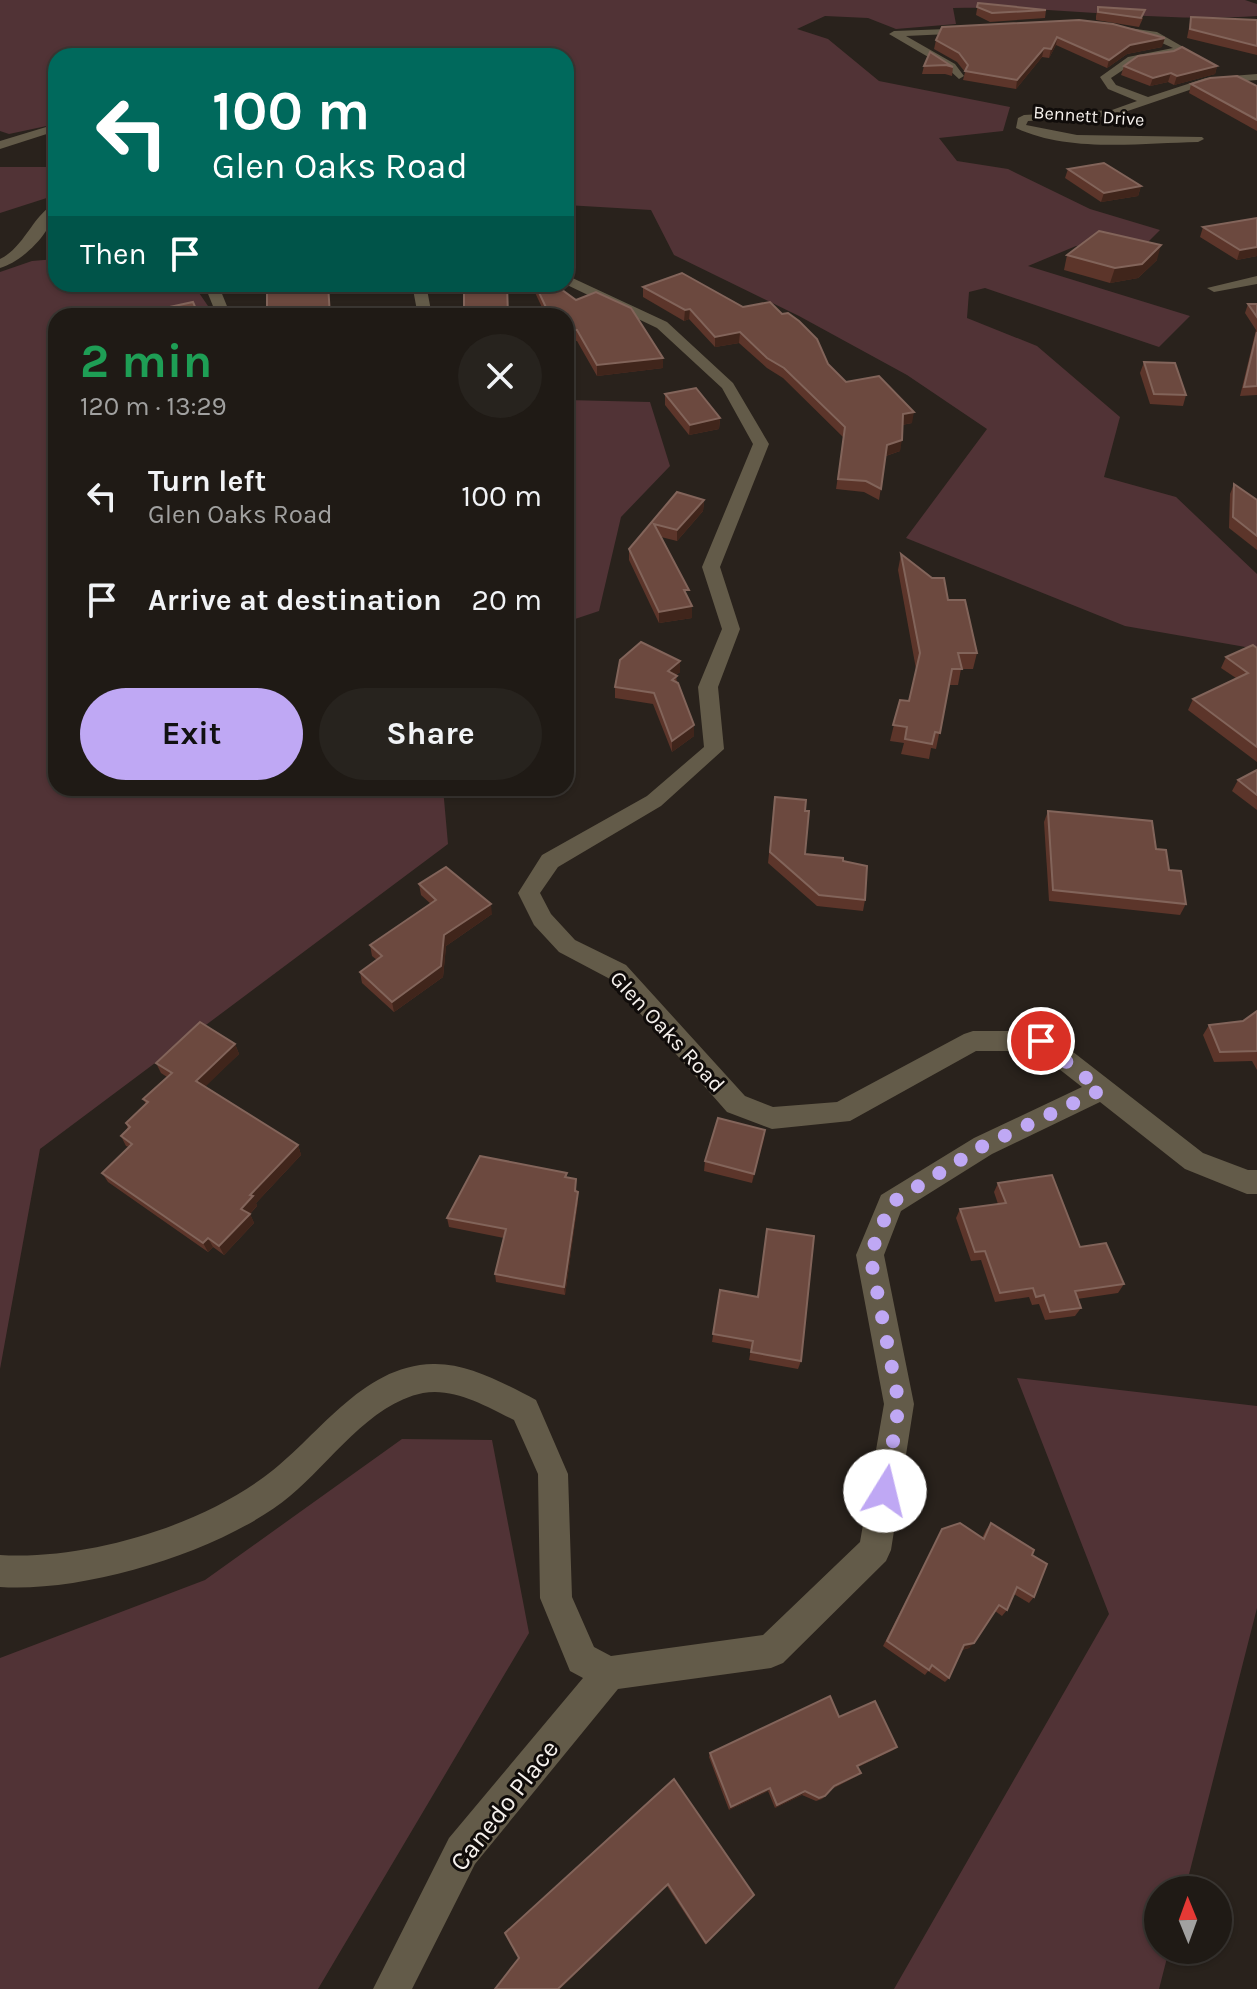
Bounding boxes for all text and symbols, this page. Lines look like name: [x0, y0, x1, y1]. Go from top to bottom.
text: 100 m: [212, 78, 370, 143]
icon: left: [80, 80, 184, 184]
street label: Bennett Drive: [1033, 101, 1145, 131]
text: Glen Oaks Road: [212, 145, 468, 187]
icon: arrive: [163, 232, 207, 276]
text: Then: [80, 236, 147, 272]
text: 2 min: [80, 333, 212, 389]
button: close: [458, 334, 542, 418]
text: 120 m · 13:29: [80, 391, 227, 422]
text: Turn left: [148, 463, 266, 499]
icon: left: [80, 474, 124, 518]
text: 100 m: [461, 478, 542, 514]
text: Glen Oaks Road: [148, 499, 333, 530]
icon: arrive: [80, 578, 124, 622]
text: Arrive at destination: [148, 582, 442, 618]
text: 20 m: [472, 582, 542, 618]
button: Exit: [80, 688, 303, 780]
button: Share: [319, 688, 542, 780]
street label: Glen Oaks Road: [604, 966, 730, 1098]
pin: [1007, 1007, 1075, 1075]
icon: arrive: [1019, 1019, 1063, 1063]
position arrow: [843, 1449, 927, 1533]
street label: Canedo Place: [444, 1734, 565, 1877]
north arrow: [1144, 1876, 1232, 1964]
map controls: [1144, 1876, 1232, 1964]

